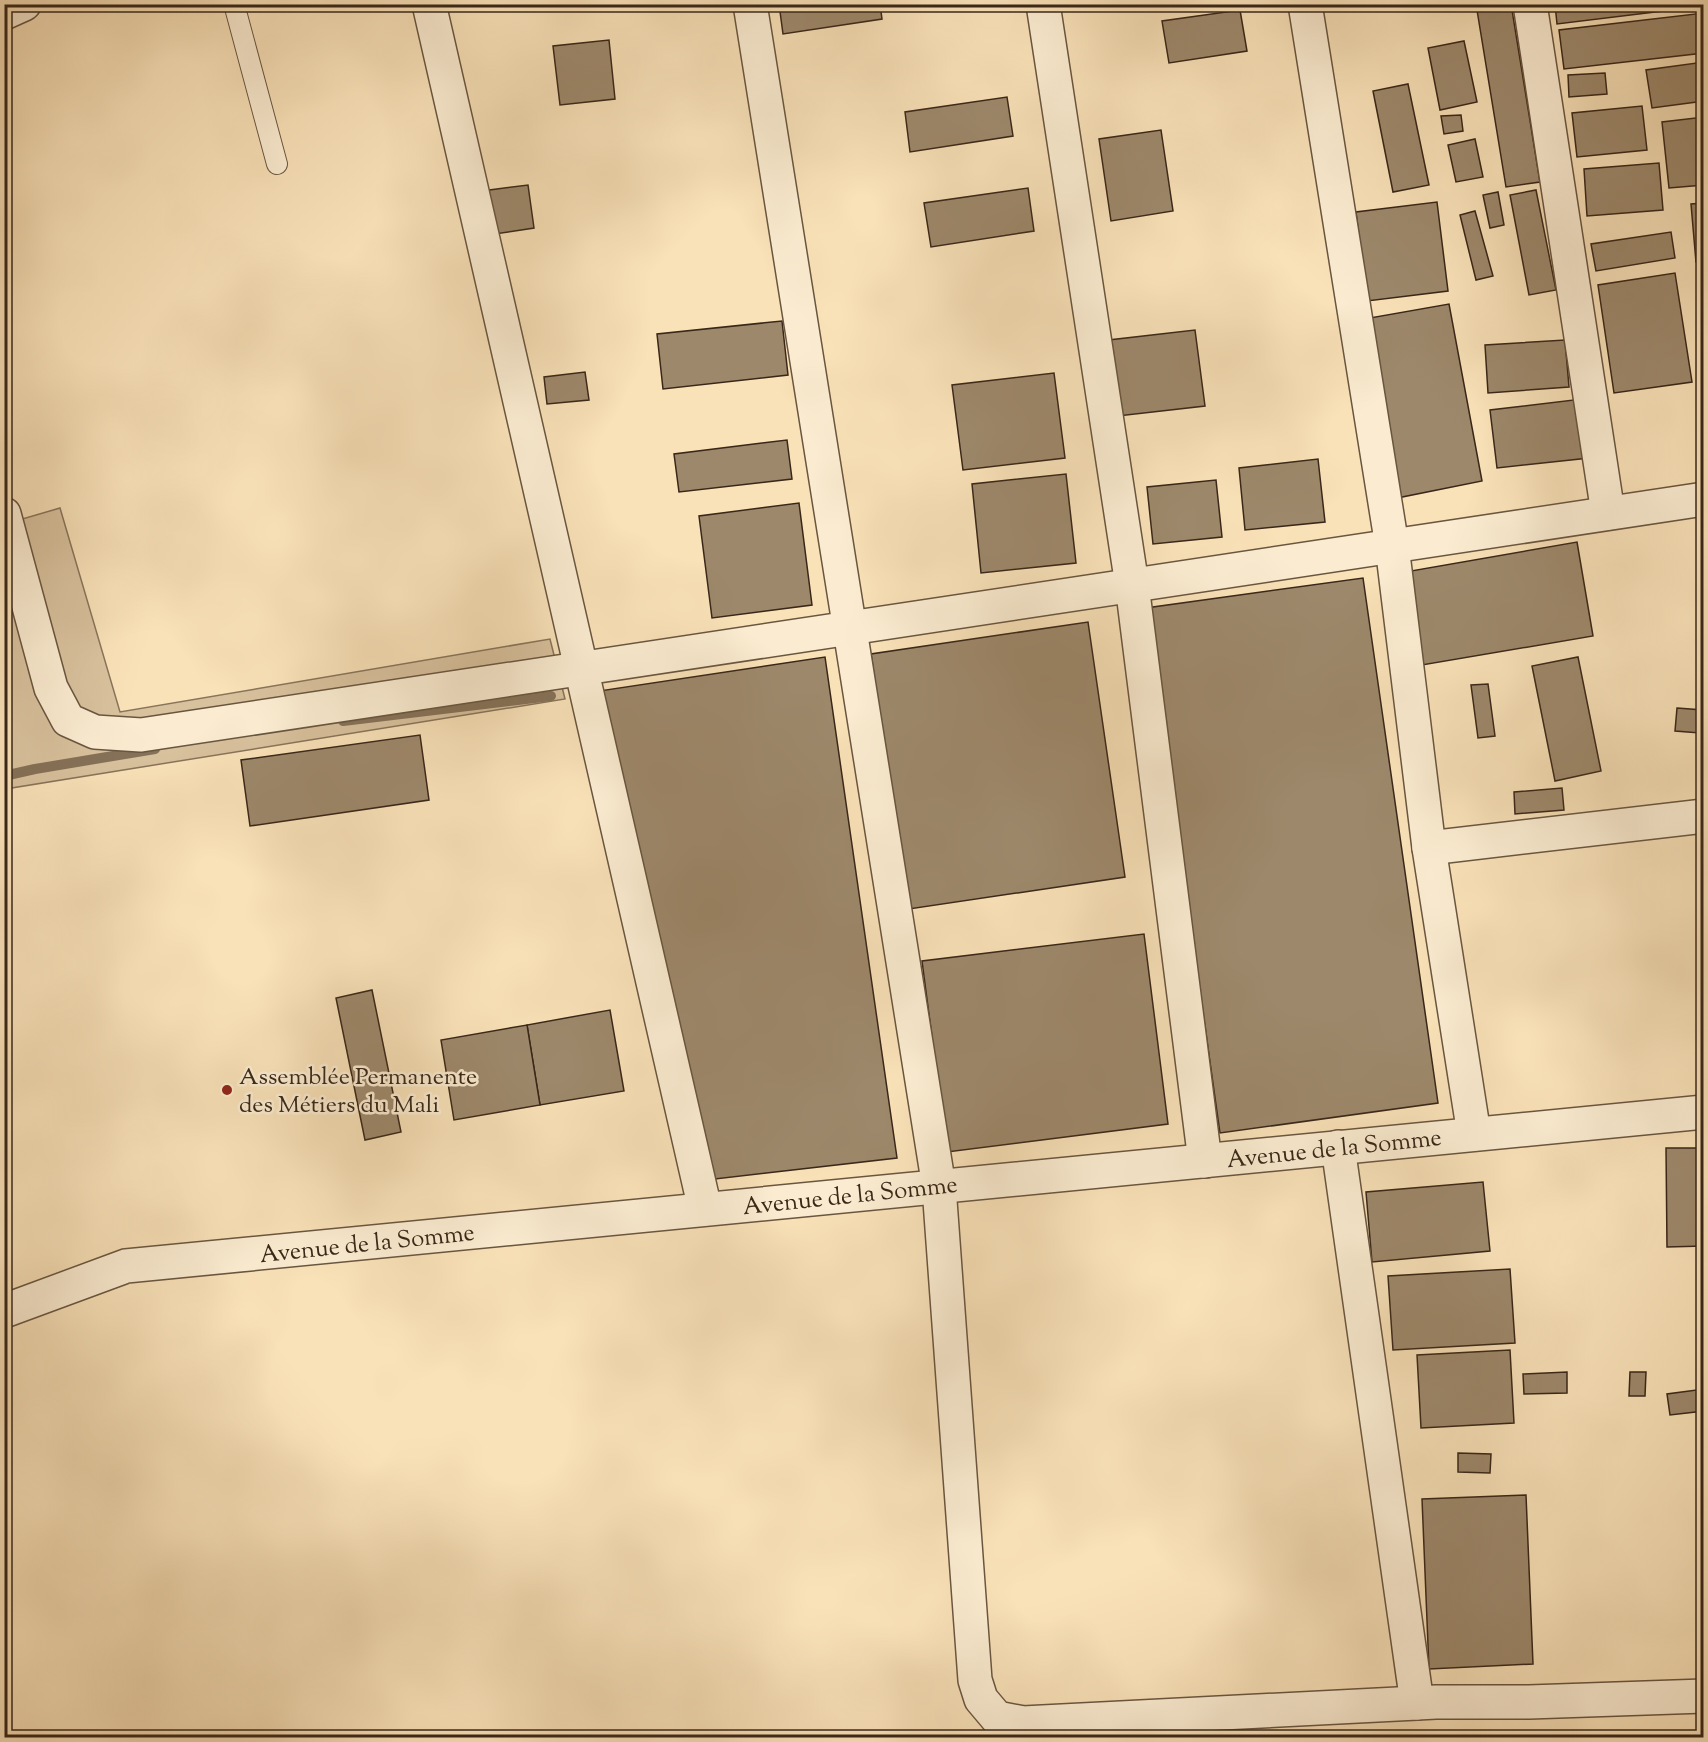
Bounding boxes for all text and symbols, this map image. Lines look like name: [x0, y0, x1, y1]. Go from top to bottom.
place label: Assemblée Permanente des Métiers du Mali: [239, 1061, 477, 1123]
marker: Assemblée Permanente des Métiers du Mali: [220, 1083, 234, 1097]
street label: Avenue de la Somme: [1225, 1122, 1443, 1178]
street label: Avenue de la Somme: [741, 1169, 959, 1225]
street label: Avenue de la Somme: [258, 1217, 476, 1273]

